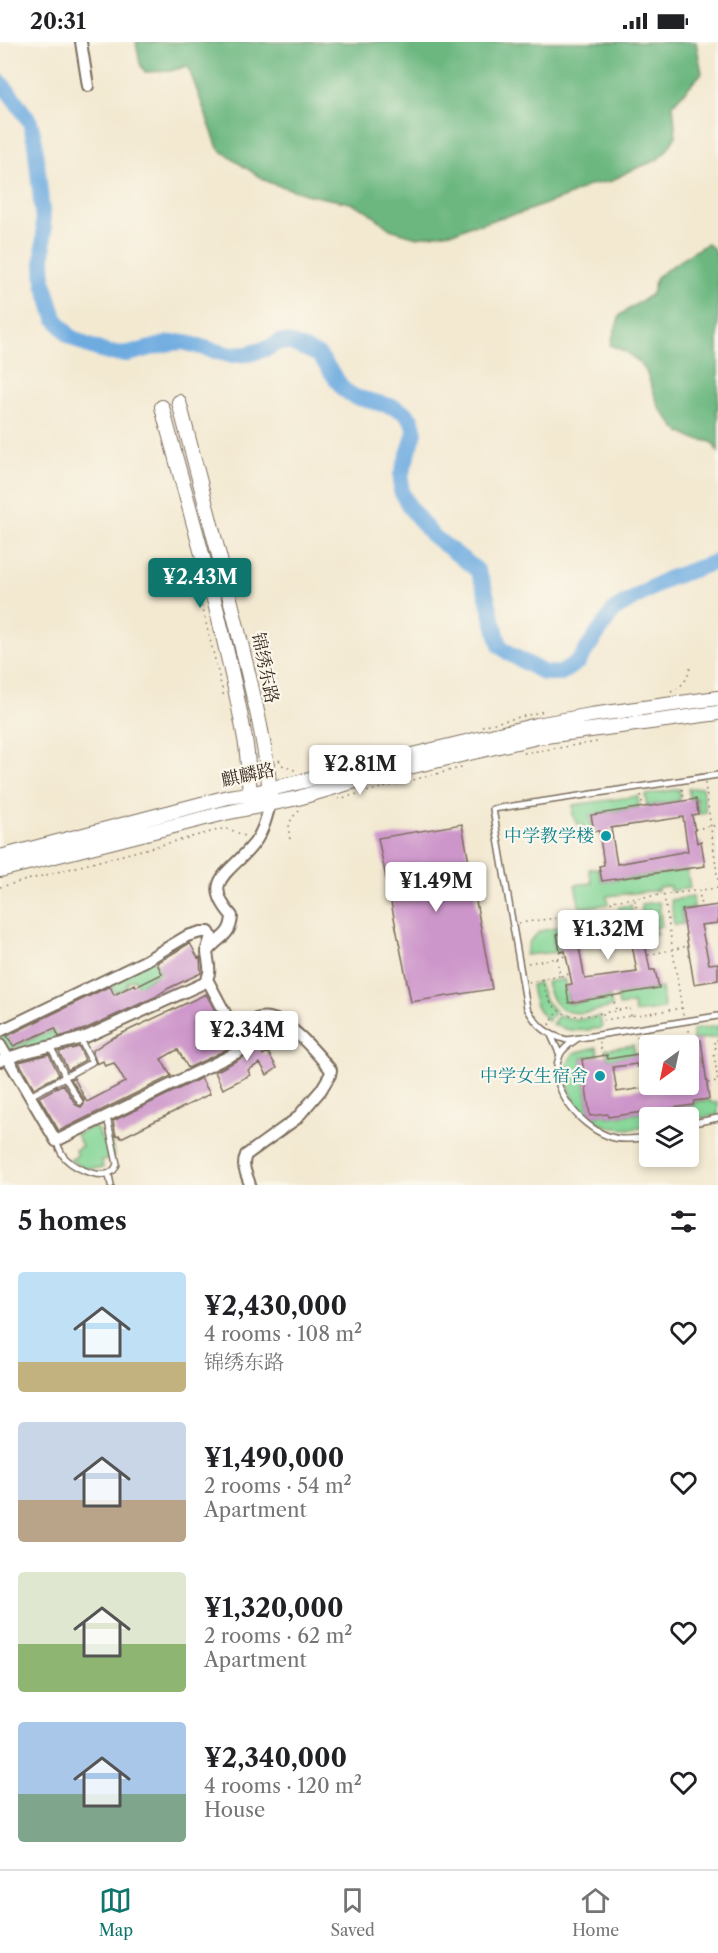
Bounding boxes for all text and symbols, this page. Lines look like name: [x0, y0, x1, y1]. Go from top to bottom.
text: 20:31: [30, 8, 86, 35]
pin: ¥2.43M: [151, 558, 249, 609]
text: ¥2.43M: [162, 565, 238, 589]
street label: 锦绣东路: [247, 630, 283, 706]
pin: ¥2.81M: [311, 745, 409, 796]
text: ¥2.81M: [323, 752, 397, 776]
street label: 麒麟路: [219, 759, 277, 791]
place label: 中学教学楼: [504, 825, 594, 847]
marker: 中学教学楼: [599, 829, 613, 843]
pin: ¥1.49M: [387, 862, 485, 913]
text: ¥1.49M: [399, 869, 473, 893]
pin: ¥1.32M: [559, 910, 657, 961]
text: ¥1.32M: [572, 917, 644, 941]
pin: ¥2.34M: [198, 1011, 296, 1062]
text: ¥2.34M: [209, 1018, 285, 1042]
north arrow: [639, 1035, 699, 1095]
map controls: [639, 1035, 699, 1167]
place label: 中学女生宿舍: [480, 1065, 588, 1087]
marker: 中学女生宿舍: [593, 1069, 607, 1083]
button: layers: [639, 1107, 699, 1167]
text: 5 homes: [18, 1205, 127, 1237]
icon: filters: [667, 1205, 700, 1238]
text: ¥2,430,000: [204, 1290, 347, 1322]
icon: home: [66, 1296, 138, 1368]
icon: heart: [667, 1316, 700, 1349]
text: 4 rooms · 108 m²: [204, 1322, 362, 1346]
text: 锦绣东路: [204, 1350, 284, 1374]
text: ¥1,490,000: [204, 1442, 344, 1474]
icon: home: [66, 1446, 138, 1518]
icon: heart: [667, 1466, 700, 1499]
text: 2 rooms · 54 m²: [204, 1474, 352, 1498]
text: Apartment: [204, 1498, 307, 1522]
text: ¥1,320,000: [204, 1592, 343, 1624]
icon: home: [66, 1596, 138, 1668]
icon: heart: [667, 1616, 700, 1649]
text: 2 rooms · 62 m²: [204, 1624, 352, 1648]
text: Apartment: [204, 1648, 307, 1672]
text: ¥2,340,000: [204, 1742, 347, 1774]
icon: home: [66, 1746, 138, 1818]
icon: heart: [667, 1766, 700, 1799]
text: 4 rooms · 120 m²: [204, 1774, 362, 1798]
text: House: [204, 1798, 265, 1822]
tab: Map: [99, 1884, 133, 1940]
tab: Saved: [330, 1884, 375, 1940]
tab: Home: [572, 1884, 619, 1940]

